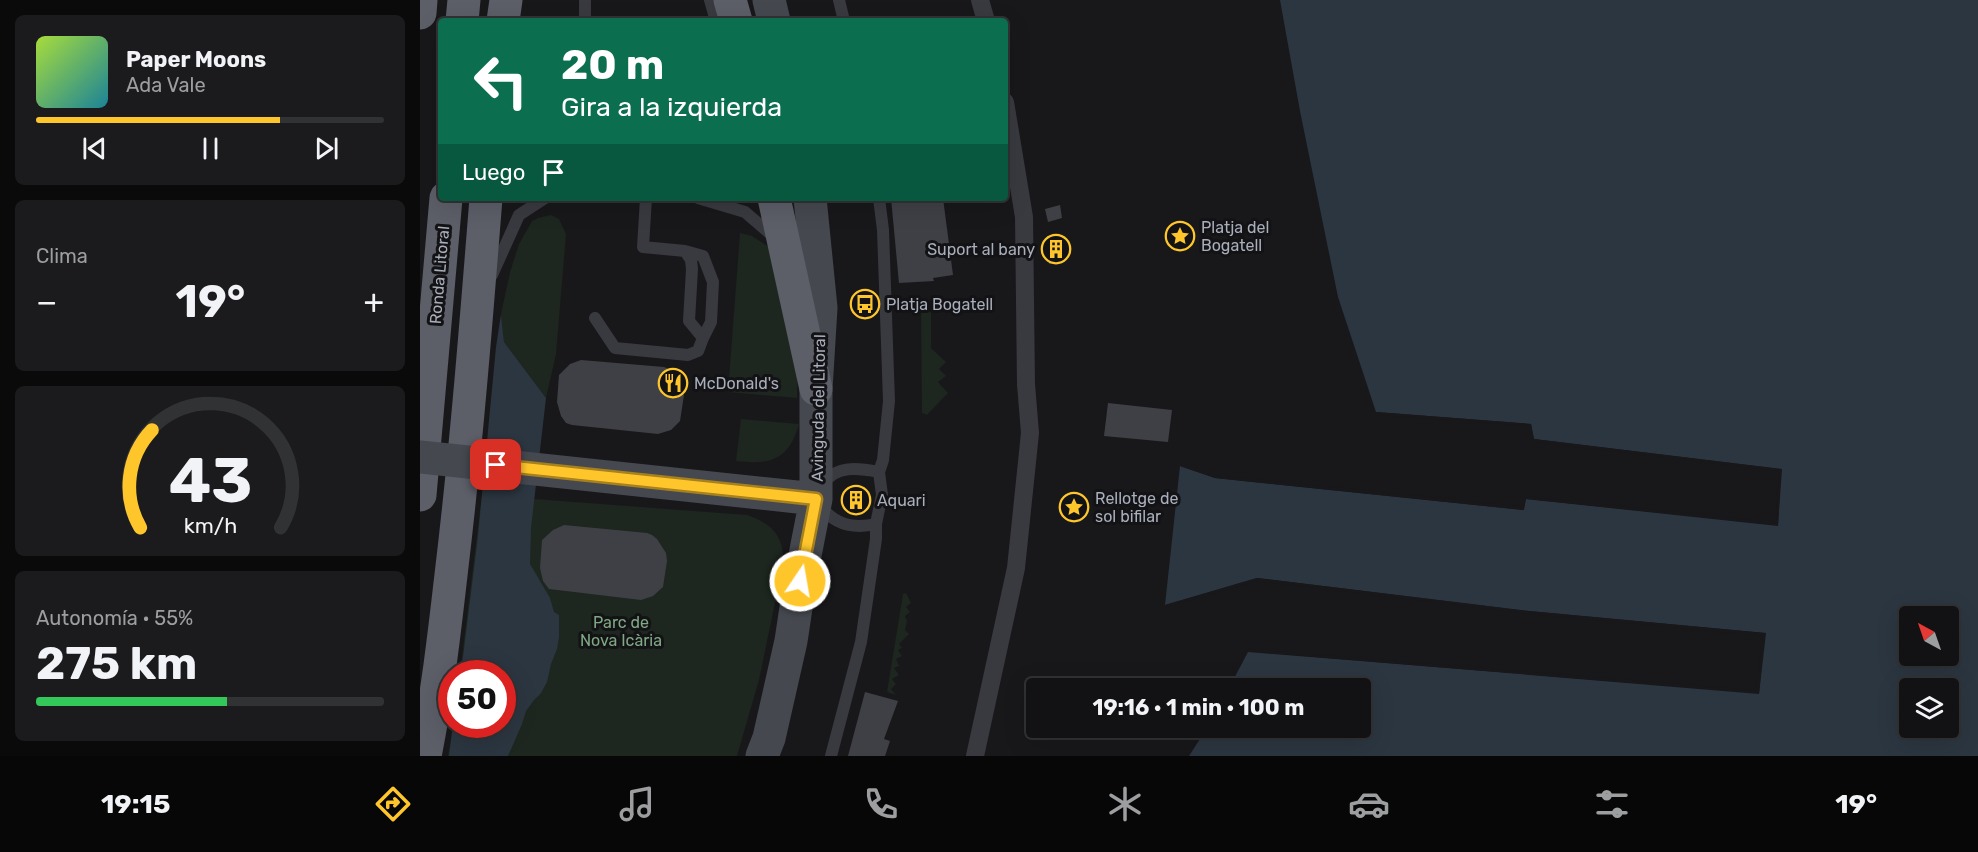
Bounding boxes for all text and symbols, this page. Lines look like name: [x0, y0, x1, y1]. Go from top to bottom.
text: 20 m: [561, 40, 664, 90]
icon: left: [462, 42, 540, 120]
text: Paper Moons: [126, 46, 266, 73]
text: Ada Vale: [126, 73, 206, 97]
text: Gira a la izquierda: [561, 91, 782, 123]
icon: previous: [78, 132, 111, 165]
icon: pause: [194, 132, 227, 165]
icon: next: [310, 132, 343, 165]
icon: arrive: [537, 156, 570, 189]
text: Luego: [462, 159, 525, 186]
place label: Platja del Bogatell: [1201, 218, 1269, 255]
place icon: Platja del Bogatell: [1164, 220, 1196, 252]
street label: Ronda Litoral: [426, 225, 453, 325]
building icon: Suport al bany: [1040, 233, 1072, 265]
place label: Suport al bany: [927, 240, 1035, 259]
text: Clima: [36, 244, 88, 268]
text: 19°: [176, 275, 245, 328]
text: −: [36, 282, 57, 321]
text: +: [363, 282, 384, 321]
bus stop icon: Platja Bogatell: [849, 288, 881, 320]
place label: Platja Bogatell: [886, 295, 993, 314]
street label: Avinguda del Litoral: [808, 334, 829, 482]
restaurant icon: McDonald's: [657, 367, 689, 399]
place label: McDonald's: [694, 374, 779, 393]
pin: [470, 439, 521, 490]
text: 43: [168, 444, 252, 518]
icon: arrive: [479, 448, 512, 481]
building icon: Aquari: [840, 484, 872, 516]
place label: Rellotge de sol bifilar: [1095, 489, 1178, 526]
place label: Aquari: [877, 491, 926, 510]
place icon: Rellotge de sol bifilar: [1058, 491, 1090, 523]
text: km/h: [183, 513, 237, 538]
position arrow: [768, 549, 832, 613]
text: Autonomía · 55%: [36, 606, 193, 630]
north arrow: [1899, 606, 1959, 666]
map controls: [1899, 606, 1959, 738]
park label: Parc de Nova Icària: [580, 613, 662, 650]
text: 275 km: [36, 637, 197, 690]
speed limit sign: 50: [438, 660, 516, 738]
button: layers: [1899, 678, 1959, 738]
text: 19:16 · 1 min · 100 m: [1093, 694, 1304, 721]
icon: directions: [372, 783, 414, 825]
icon: music: [616, 783, 658, 825]
icon: phone: [860, 783, 902, 825]
icon: climate: [1104, 783, 1146, 825]
icon: car: [1348, 783, 1390, 825]
icon: filters: [1591, 783, 1633, 825]
text: 19:15: [101, 788, 170, 820]
text: 19°: [1835, 788, 1877, 820]

